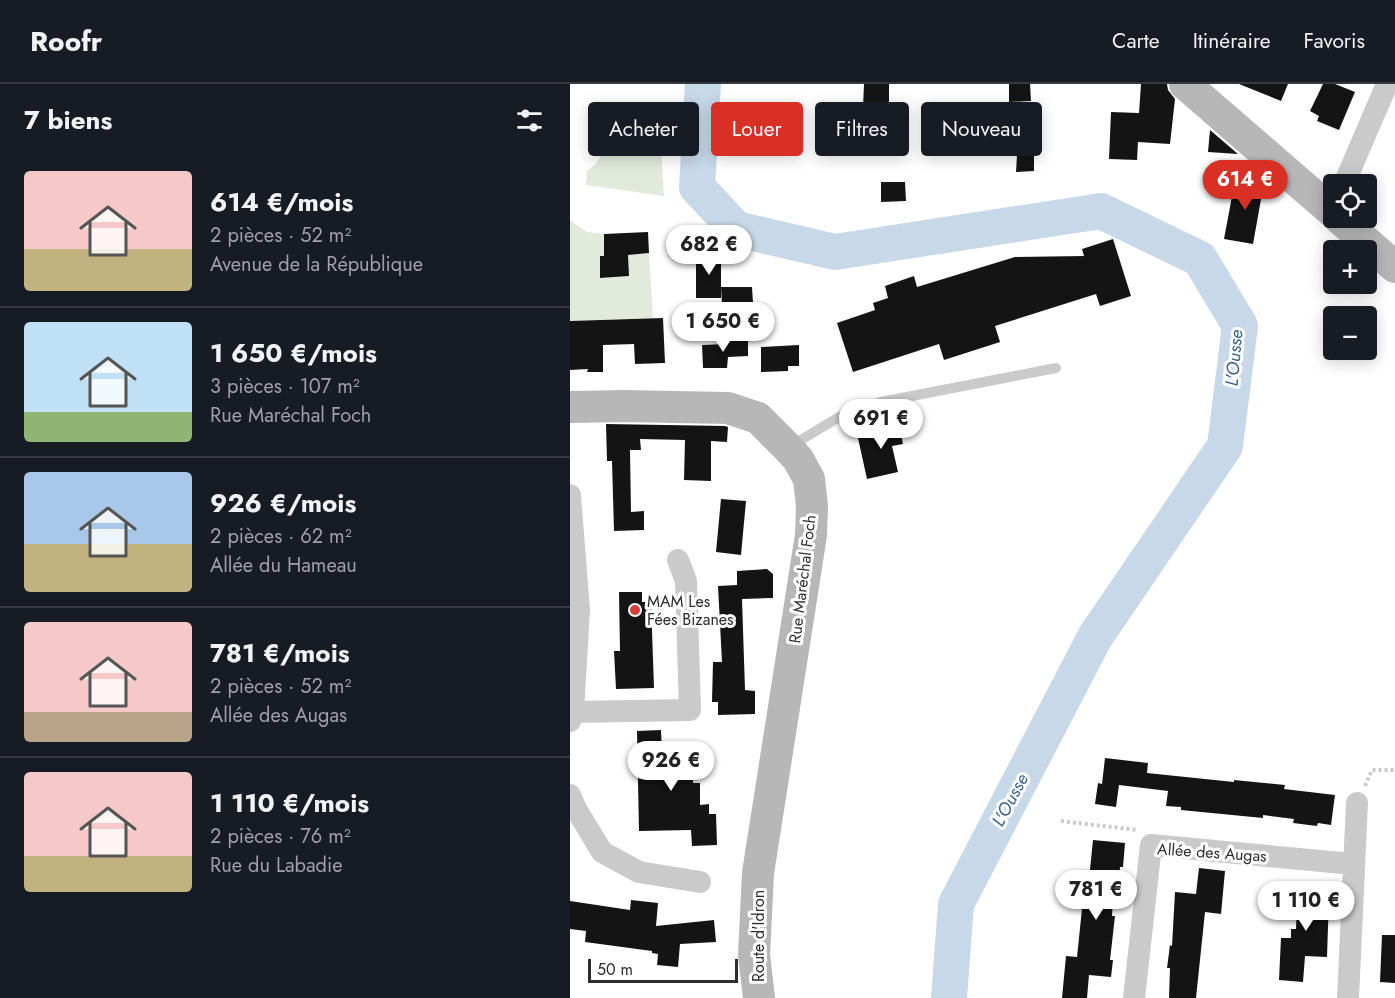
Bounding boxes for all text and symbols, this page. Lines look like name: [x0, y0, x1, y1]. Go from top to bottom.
text: Roofr: [30, 21, 102, 62]
text: Carte: [1112, 26, 1160, 56]
text: Itinéraire: [1193, 26, 1271, 56]
text: Favoris: [1304, 26, 1365, 56]
text: 7 biens: [24, 101, 112, 139]
chip: Acheter: [588, 102, 699, 156]
chip: Louer: [711, 102, 803, 156]
chip: Filtres: [815, 102, 909, 156]
chip: Nouveau: [921, 102, 1042, 156]
icon: filters: [513, 104, 546, 137]
pin: 614 €: [1203, 160, 1287, 211]
text: 614 €: [1217, 165, 1273, 194]
map controls: [1323, 174, 1377, 360]
button: locate: [1323, 174, 1377, 228]
text: 614 €/mois: [210, 183, 353, 221]
icon: home: [72, 195, 144, 267]
text: 2 pièces · 52 m²: [210, 221, 351, 250]
pin: 682 €: [667, 225, 751, 276]
text: 682 €: [680, 230, 738, 259]
button: +: [1323, 240, 1377, 294]
text: Avenue de la République: [210, 250, 423, 279]
pin: 1 650 €: [668, 302, 778, 353]
button: −: [1323, 306, 1377, 360]
text: 1 650 €: [686, 307, 760, 336]
water label: L'Ousse: [1219, 329, 1249, 387]
text: 1 650 €/mois: [210, 334, 377, 372]
icon: home: [72, 346, 144, 418]
text: 3 pièces · 107 m²: [210, 372, 360, 401]
pin: 691 €: [839, 399, 923, 450]
text: Rue Maréchal Foch: [210, 401, 371, 430]
text: 691 €: [853, 404, 909, 433]
text: 926 €/mois: [210, 484, 356, 522]
icon: home: [72, 496, 144, 568]
street label: Rue Maréchal Foch: [783, 514, 822, 645]
text: 2 pièces · 62 m²: [210, 522, 352, 551]
text: Allée du Hameau: [210, 551, 357, 580]
place label: MAM Les Fées Bizanes: [647, 590, 733, 631]
marker: MAM Les Fées Bizanes: [628, 603, 642, 617]
text: 781 €/mois: [210, 634, 350, 672]
icon: home: [72, 646, 144, 718]
text: 2 pièces · 52 m²: [210, 672, 351, 701]
text: Allée des Augas: [210, 701, 347, 730]
pin: 926 €: [629, 741, 713, 792]
text: 926 €: [642, 746, 700, 775]
water label: L'Ousse: [985, 769, 1035, 831]
text: 1 110 €/mois: [210, 784, 369, 822]
icon: home: [72, 796, 144, 868]
text: 2 pièces · 76 m²: [210, 822, 351, 851]
street label: Allée des Augas: [1156, 837, 1267, 868]
text: Rue du Labadie: [210, 851, 342, 880]
pin: 781 €: [1054, 870, 1138, 921]
text: 781 €: [1069, 875, 1123, 904]
pin: 1 110 €: [1251, 881, 1361, 932]
text: 1 110 €: [1272, 886, 1340, 915]
street label: Route d'Idron: [747, 890, 770, 982]
scale bar: [588, 956, 738, 984]
text: 50 m: [597, 958, 633, 981]

